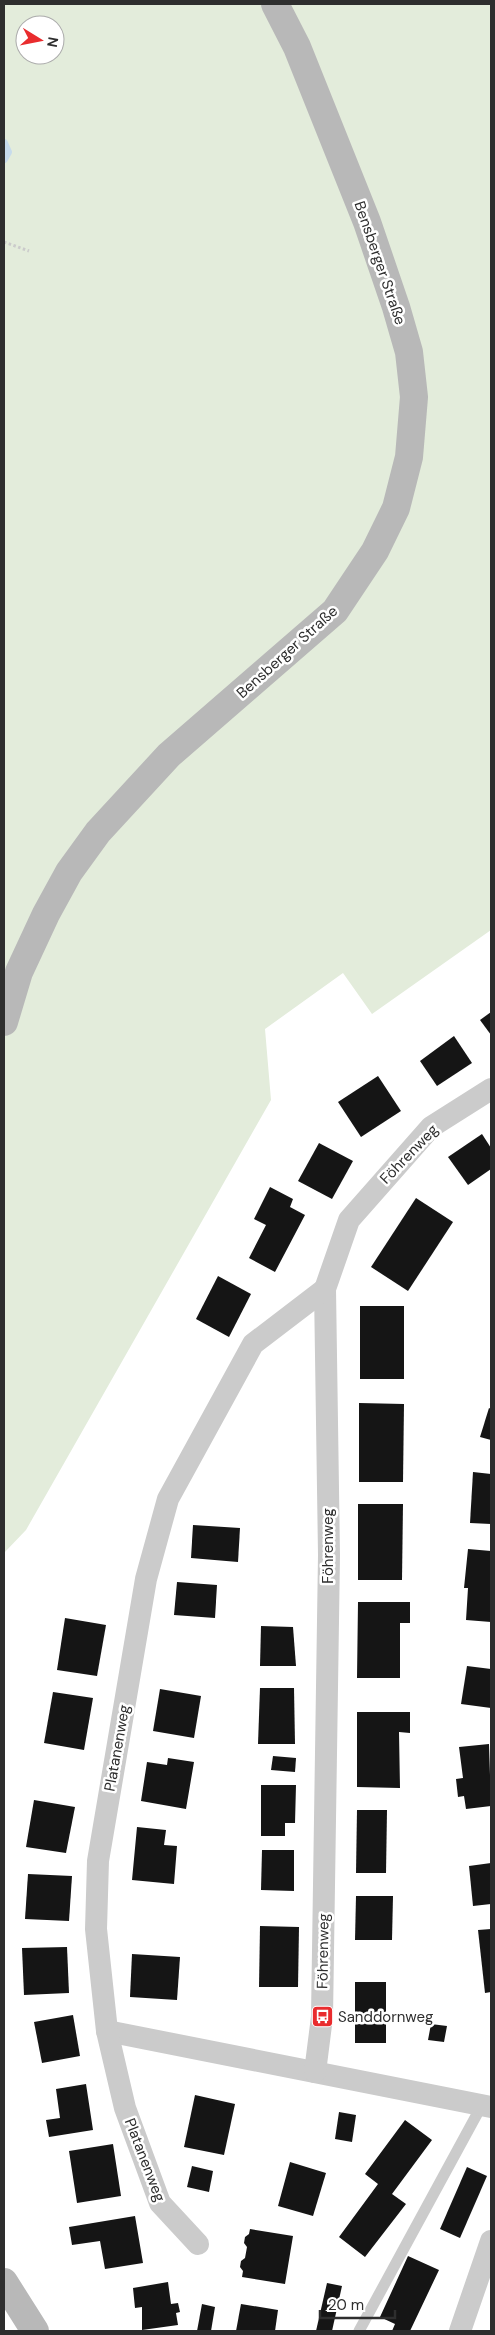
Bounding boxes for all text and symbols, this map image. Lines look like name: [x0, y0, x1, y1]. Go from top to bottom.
north arrow: [15, 15, 65, 65]
text: N: [43, 36, 63, 49]
street label: Bensberger Straße: [349, 198, 411, 328]
street label: Bensberger Straße: [232, 601, 342, 703]
street label: Föhrenweg: [376, 1120, 442, 1188]
street label: Föhrenweg: [318, 1508, 338, 1584]
street label: Platanenweg: [100, 1703, 134, 1793]
street label: Föhrenweg: [312, 1913, 334, 1989]
bus stop icon: Sanddornweg: [310, 2005, 334, 2029]
place label: Sanddornweg: [338, 2007, 433, 2027]
street label: Platanenweg: [120, 2115, 170, 2205]
scale bar: [320, 2288, 395, 2320]
text: 20 m: [328, 2295, 364, 2315]

